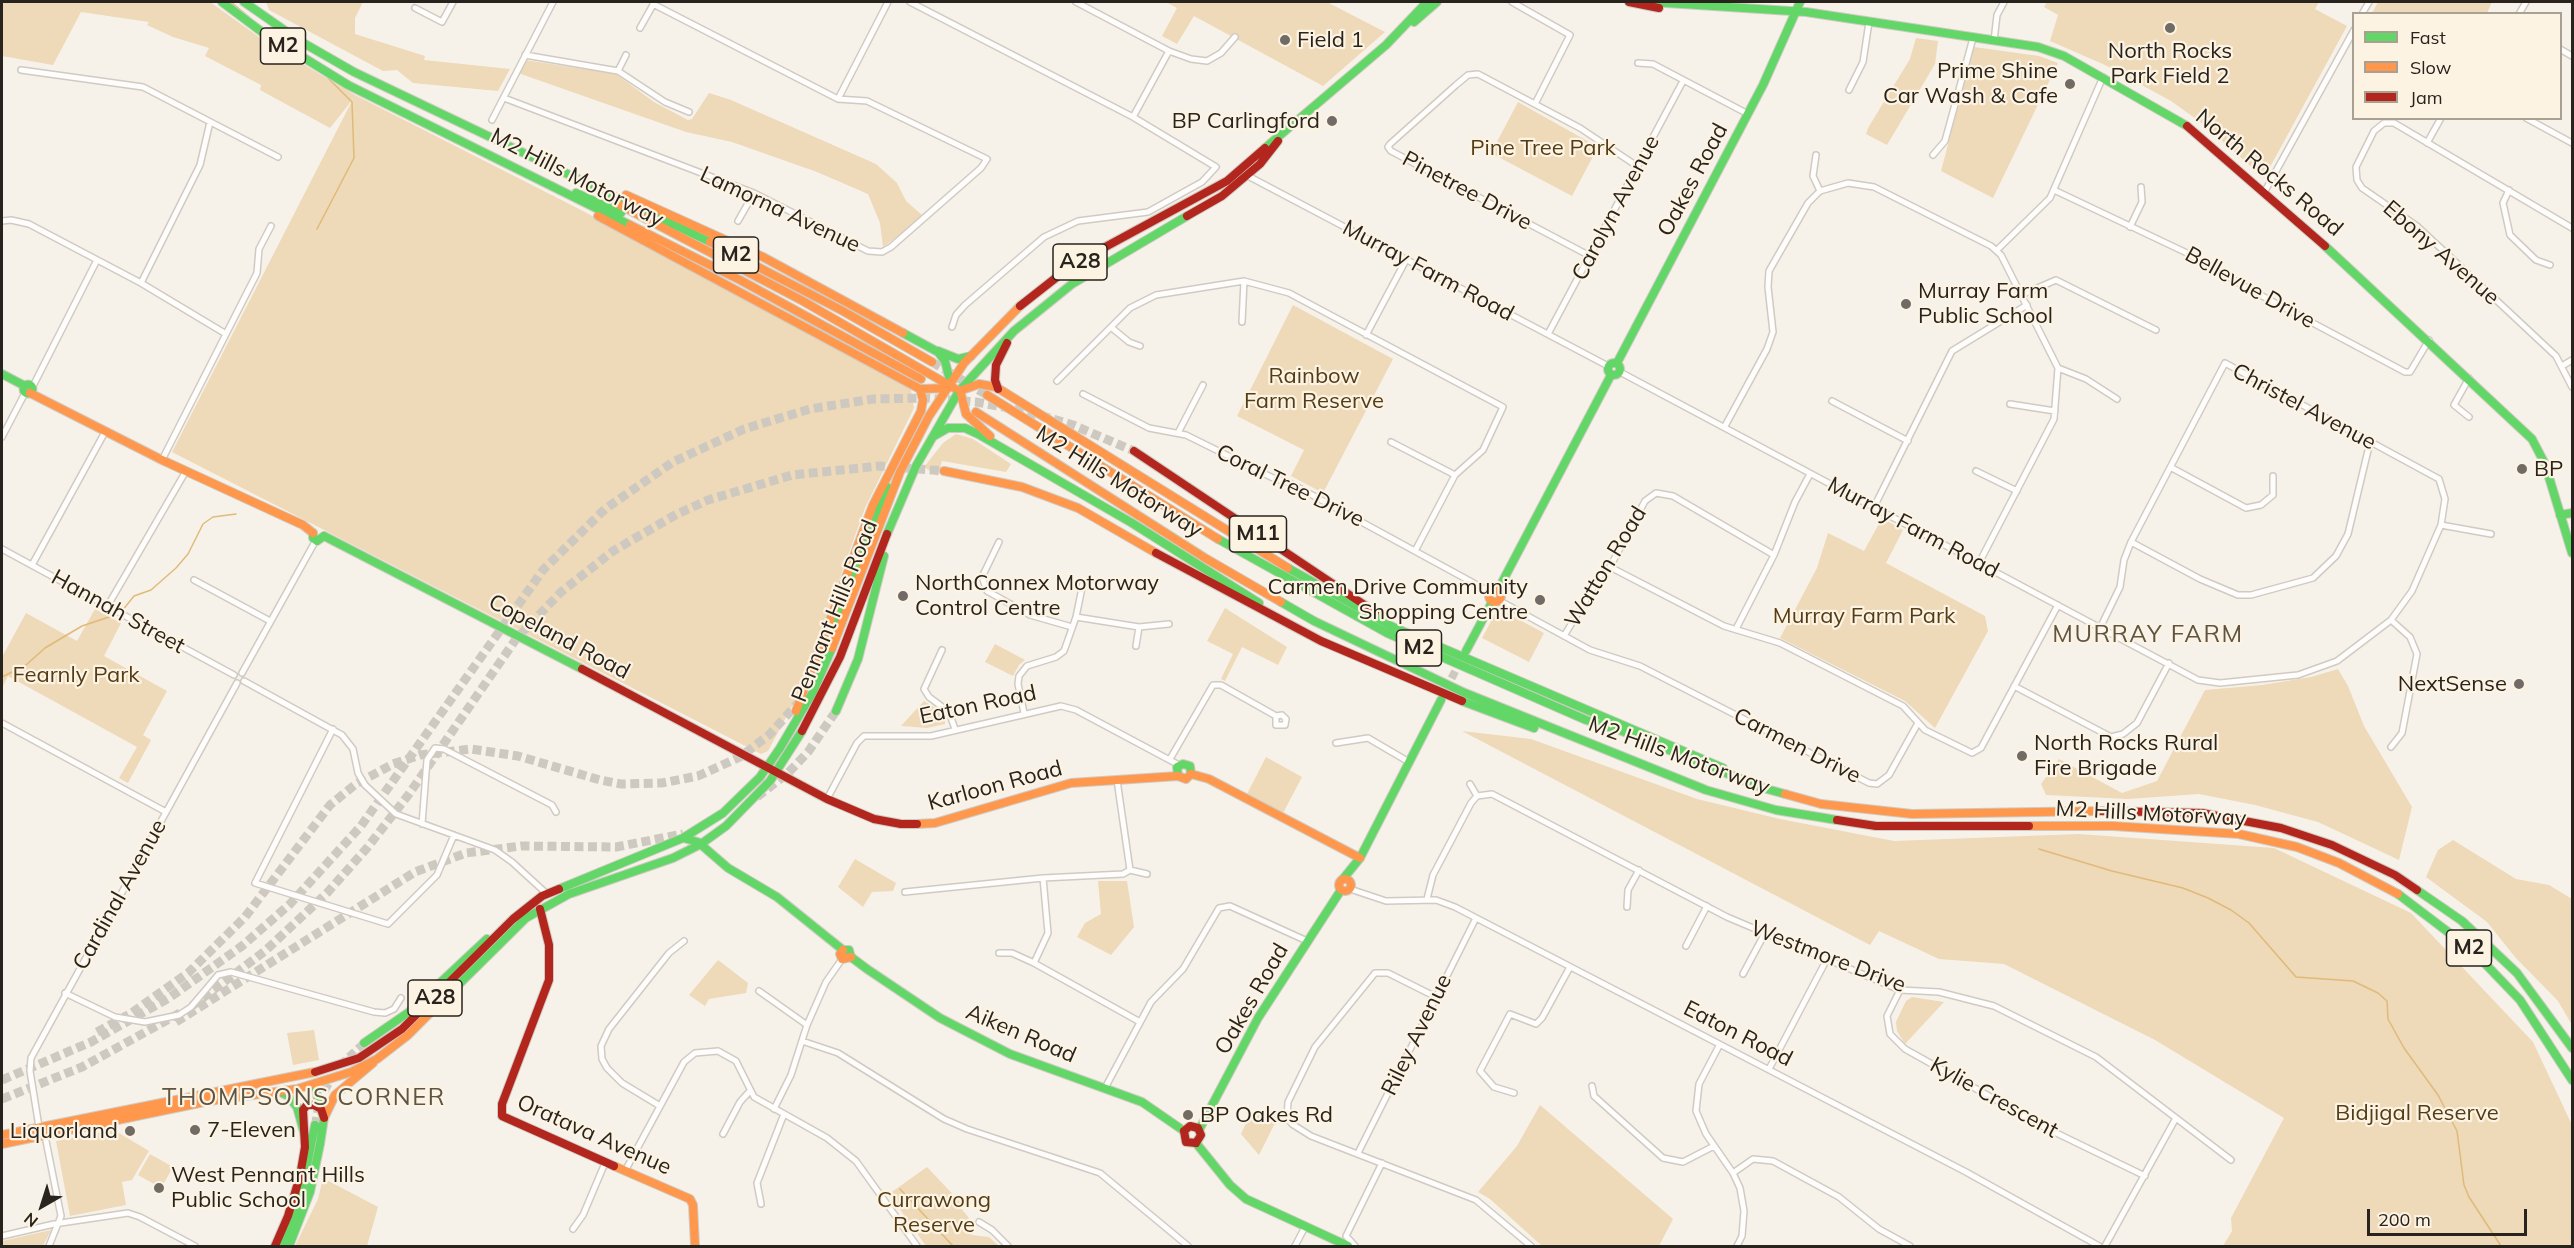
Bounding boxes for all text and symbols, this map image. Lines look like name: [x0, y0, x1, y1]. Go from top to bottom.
legend: [2352, 12, 2562, 120]
marker: North Rocks Park Field 2: [2163, 21, 2177, 35]
text: Fast: [2410, 26, 2446, 49]
place label: Field 1: [1297, 27, 1364, 53]
road number: M2: [260, 28, 306, 64]
marker: Field 1: [1278, 33, 1292, 47]
place label: North Rocks Park Field 2: [2108, 38, 2232, 90]
text: Slow: [2410, 56, 2451, 79]
place label: Prime Shine Car Wash & Cafe: [1883, 58, 2058, 110]
marker: Prime Shine Car Wash & Cafe: [2063, 77, 2077, 91]
text: Jam: [2410, 86, 2443, 109]
street label: North Rocks Road: [2190, 104, 2348, 242]
place label: BP Carlingford: [1172, 108, 1320, 134]
marker: BP Carlingford: [1325, 114, 1339, 128]
street label: Oakes Road: [1652, 119, 1734, 241]
street label: M2 Hills Motorway: [486, 123, 668, 233]
street label: Carolyn Avenue: [1567, 131, 1665, 285]
park label: Pine Tree Park: [1470, 135, 1616, 161]
street label: Pinetree Drive: [1398, 146, 1536, 236]
street label: Lamorna Avenue: [696, 161, 864, 259]
street label: Ebony Avenue: [2377, 195, 2505, 311]
street label: Murray Farm Road: [1338, 215, 1518, 327]
road number: M2: [714, 237, 758, 273]
street label: Bellevue Drive: [2180, 241, 2320, 335]
road number: A28: [1053, 244, 1107, 280]
place label: Murray Farm Public School: [1918, 278, 2053, 330]
marker: Murray Farm Public School: [1899, 297, 1913, 311]
street label: Christel Avenue: [2228, 358, 2380, 456]
park label: Rainbow Farm Reserve: [1244, 363, 1384, 414]
street label: M2 Hills Motorway: [1031, 420, 1207, 544]
street label: Coral Tree Drive: [1212, 439, 1368, 533]
place label: BP: [2534, 456, 2563, 482]
marker: BP: [2515, 462, 2529, 476]
street label: Murray Farm Road: [1823, 472, 2003, 584]
street label: Watton Road: [1560, 502, 1652, 632]
street label: Pennant Hills Road: [786, 516, 884, 706]
road number: M11: [1230, 516, 1286, 552]
street label: Hannah Street: [47, 564, 189, 660]
place label: NorthConnex Motorway Control Centre: [915, 570, 1159, 622]
place label: Carmen Drive Community Shopping Centre: [1268, 574, 1528, 626]
street label: Copeland Road: [484, 589, 634, 685]
marker: NorthConnex Motorway Control Centre: [896, 589, 910, 603]
marker: Carmen Drive Community Shopping Centre: [1533, 593, 1547, 607]
park label: Murray Farm Park: [1773, 603, 1955, 629]
district label: MURRAY FARM: [2052, 621, 2244, 649]
road number: M2: [1396, 630, 1442, 666]
park label: Fearnly Park: [13, 662, 139, 688]
place label: NextSense: [2398, 671, 2507, 697]
marker: NextSense: [2512, 677, 2526, 691]
street label: Eaton Road: [917, 680, 1039, 730]
street label: Carmen Drive: [1729, 703, 1865, 789]
street label: M2 Hills Motorway: [1585, 711, 1773, 801]
place label: North Rocks Rural Fire Brigade: [2034, 730, 2218, 782]
marker: North Rocks Rural Fire Brigade: [2015, 749, 2029, 763]
street label: Karloon Road: [925, 755, 1065, 817]
street label: M2 Hills Motorway: [2055, 796, 2247, 832]
street label: Cardinal Avenue: [68, 815, 172, 975]
street label: Westmore Drive: [1747, 915, 1909, 999]
road number: M2: [2446, 930, 2492, 966]
street label: Oakes Road: [1210, 939, 1294, 1059]
street label: Riley Avenue: [1376, 970, 1458, 1100]
road number: A28: [408, 980, 462, 1016]
street label: Eaton Road: [1679, 995, 1797, 1073]
street label: Aiken Road: [962, 999, 1080, 1069]
street label: Kylie Crescent: [1925, 1052, 2063, 1144]
district label: THOMPSONS CORNER: [162, 1084, 446, 1112]
street label: Oratava Avenue: [513, 1089, 675, 1181]
park label: Bidjigal Reserve: [2335, 1100, 2499, 1126]
place label: BP Oakes Rd: [1200, 1102, 1333, 1128]
marker: BP Oakes Rd: [1181, 1108, 1195, 1122]
place label: 7-Eleven: [207, 1117, 296, 1143]
place label: Liquorland: [10, 1118, 118, 1144]
marker: 7-Eleven: [188, 1123, 202, 1137]
marker: Liquorland: [123, 1124, 137, 1138]
place label: West Pennant Hills Public School: [171, 1162, 365, 1214]
north arrow: [12, 1176, 72, 1236]
marker: West Pennant Hills Public School: [152, 1181, 166, 1195]
park label: Currawong Reserve: [877, 1187, 991, 1238]
scale bar: [2370, 1197, 2530, 1235]
text: N: [20, 1208, 42, 1232]
text: 200 m: [2378, 1208, 2431, 1231]

